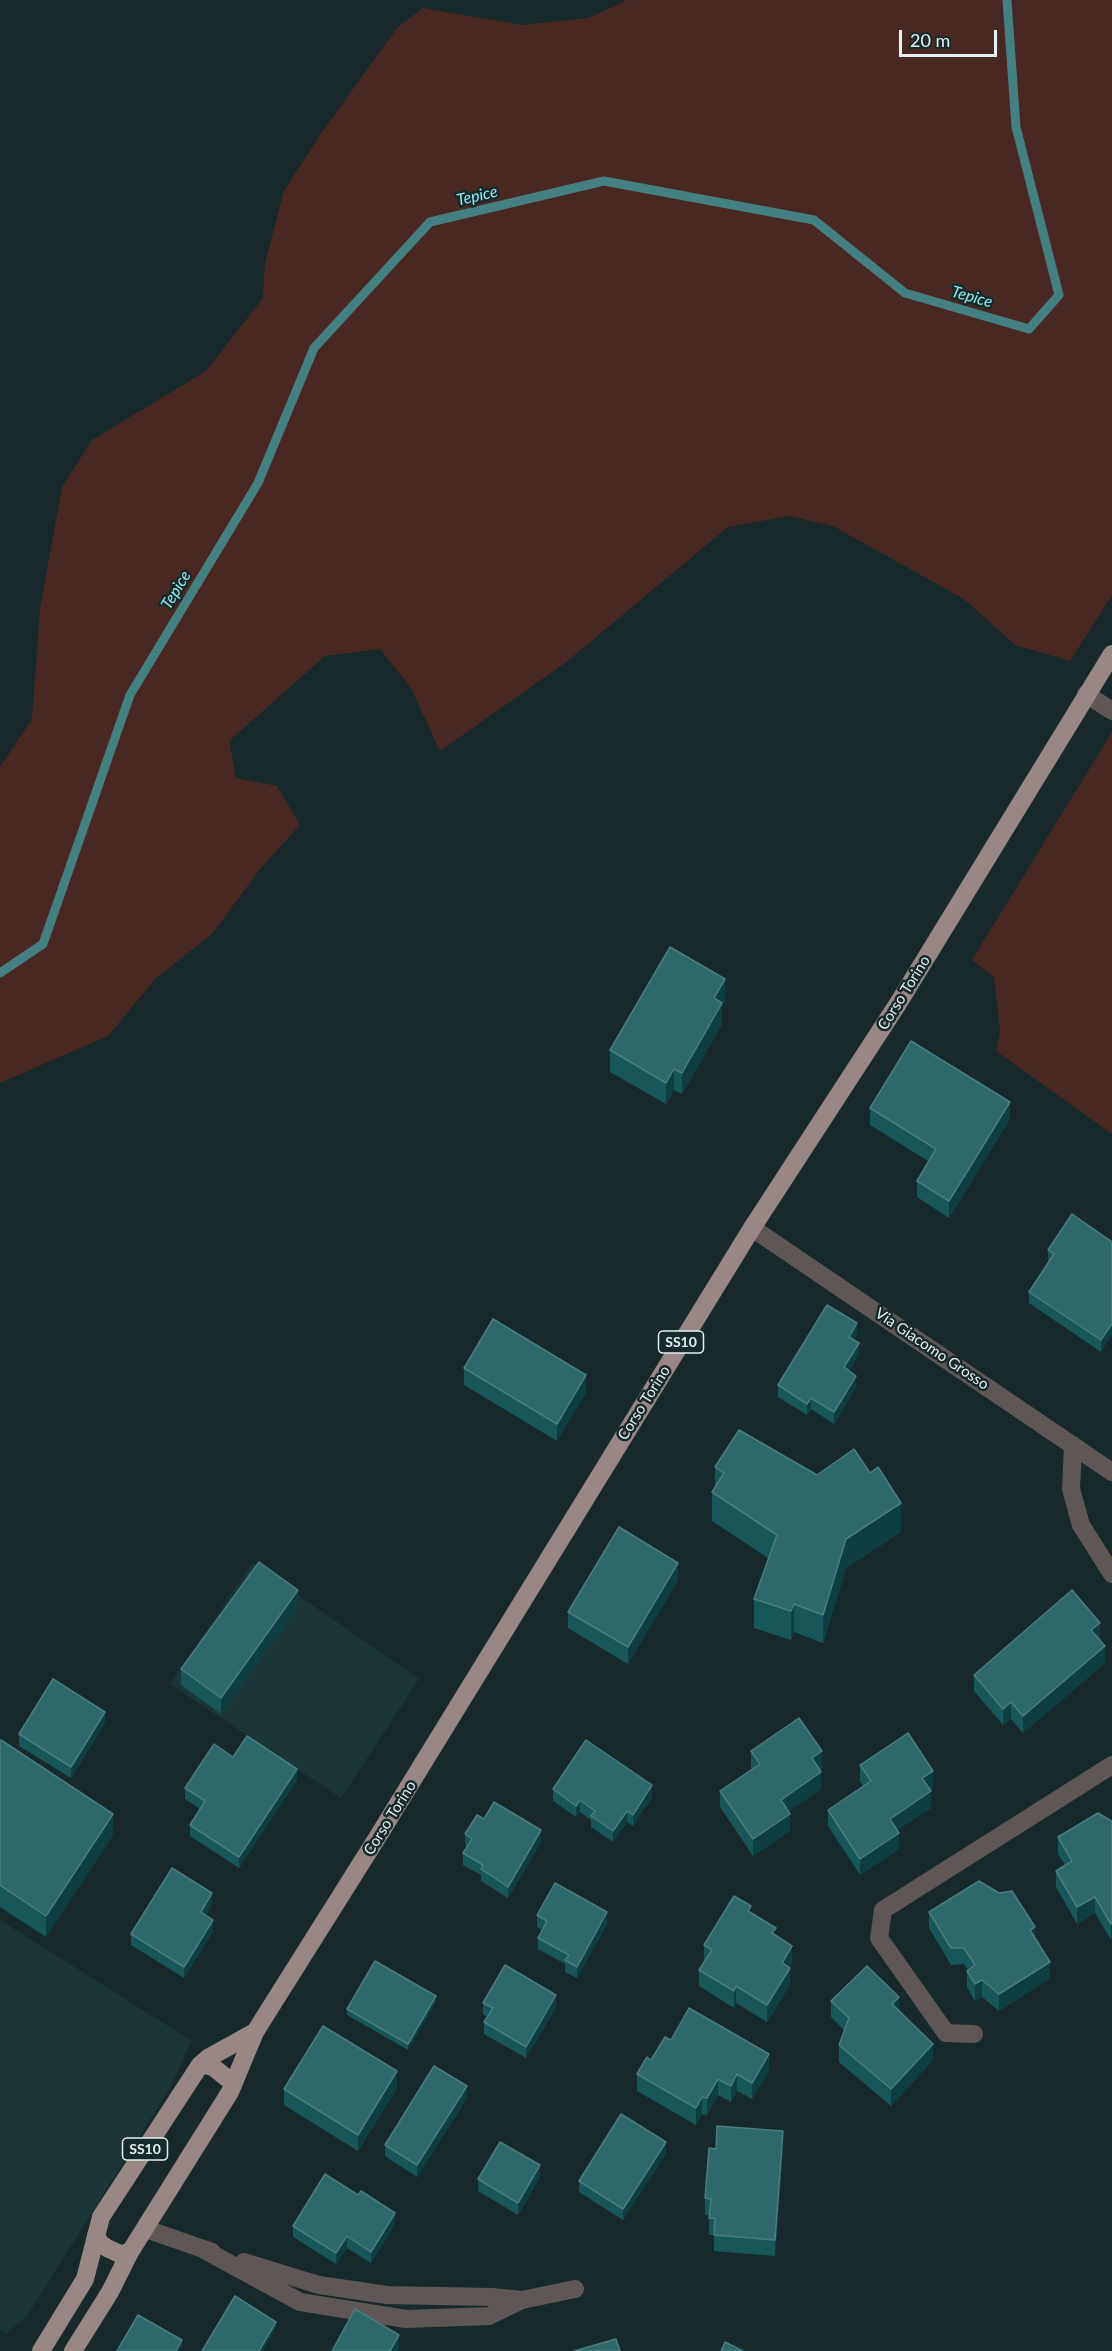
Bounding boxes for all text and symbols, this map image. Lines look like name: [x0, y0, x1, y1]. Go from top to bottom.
scale bar: [902, 18, 1000, 56]
text: 20 m: [910, 29, 950, 51]
water label: Tepice: [455, 182, 499, 210]
water label: Tepice: [949, 282, 995, 312]
water label: Tepice: [157, 567, 195, 613]
street label: Corso Torino: [874, 953, 934, 1033]
street label: Via Giacomo Grosso: [872, 1304, 992, 1394]
road number: SS10: [658, 1331, 704, 1353]
street label: Corso Torino: [614, 1363, 674, 1443]
street label: Corso Torino: [360, 1778, 420, 1858]
road number: SS10: [122, 2138, 168, 2160]

